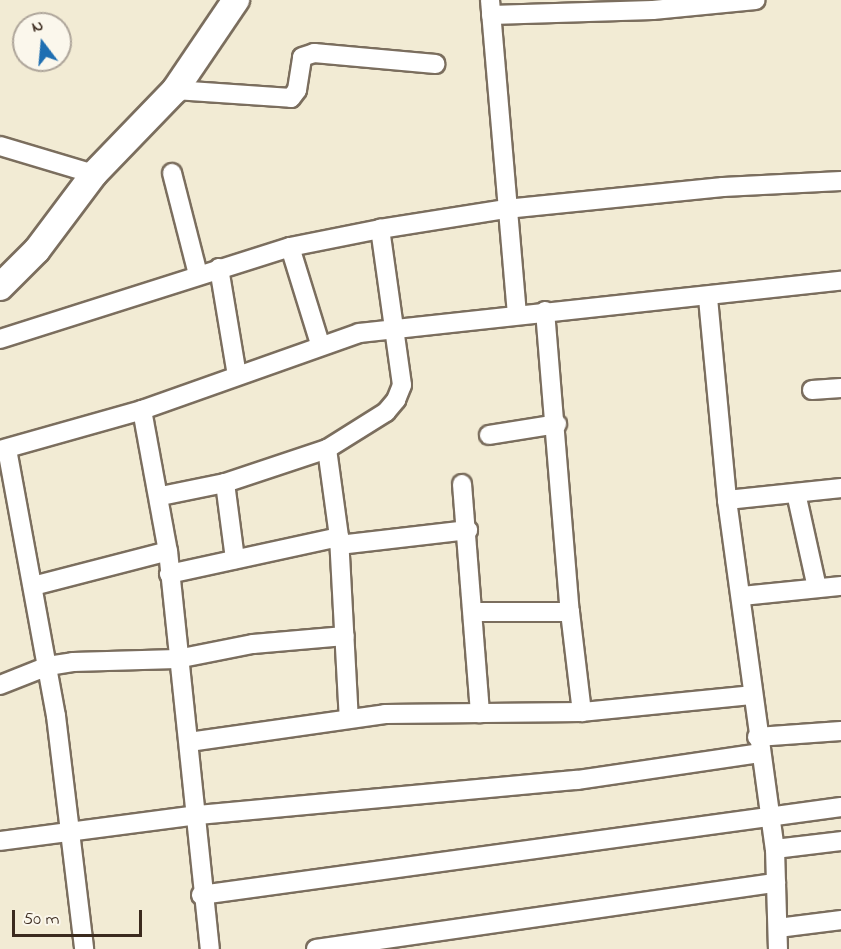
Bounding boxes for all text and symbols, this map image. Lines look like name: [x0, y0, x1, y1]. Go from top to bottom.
north arrow: [12, 12, 72, 72]
text: N: [29, 14, 46, 40]
scale bar: [15, 898, 146, 936]
text: 50 m: [23, 907, 60, 933]

